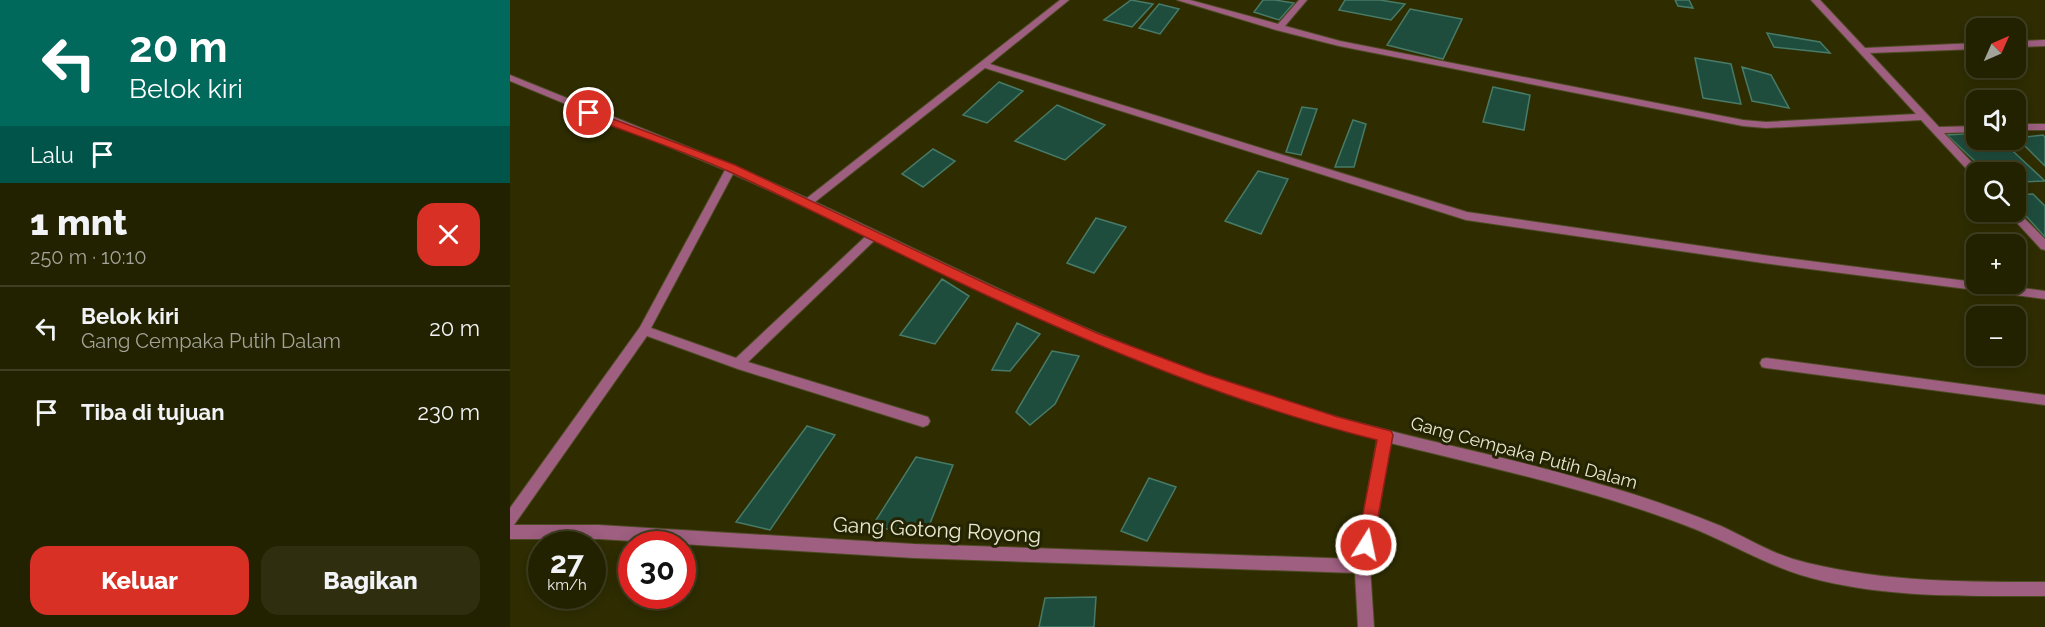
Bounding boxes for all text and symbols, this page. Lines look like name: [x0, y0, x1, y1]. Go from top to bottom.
north arrow: [1966, 18, 2026, 78]
map controls: [1966, 18, 2026, 366]
text: 20 m: [129, 23, 228, 72]
icon: left: [30, 24, 108, 102]
text: Belok kiri: [129, 73, 243, 104]
pin: [563, 87, 614, 138]
button: sound: [1966, 90, 2026, 150]
icon: arrive: [572, 96, 605, 129]
icon: arrive: [86, 138, 119, 171]
text: Lalu: [30, 142, 74, 168]
button: search: [1966, 162, 2026, 222]
text: 1 mnt: [30, 201, 127, 243]
button: close: [417, 203, 480, 266]
button: +: [1966, 234, 2026, 294]
text: 250 m · 10:10: [30, 245, 146, 269]
text: Belok kiri: [81, 303, 179, 329]
button: −: [1966, 306, 2026, 366]
icon: left: [30, 312, 63, 345]
text: 20 m: [429, 315, 480, 341]
text: Gang Cempaka Putih Dalam: [81, 329, 341, 353]
icon: arrive: [30, 396, 63, 429]
text: Tiba di tujuan: [81, 399, 224, 425]
text: 230 m: [417, 399, 480, 425]
street label: Gang Cempaka Putih Dalam: [1408, 412, 1640, 493]
street label: Gang Gotong Royong: [832, 512, 1042, 547]
position arrow: [1334, 513, 1398, 577]
speed limit sign: 30: [618, 531, 696, 609]
text: 27: [550, 545, 584, 580]
button: Keluar: [30, 546, 249, 615]
button: Bagikan: [261, 546, 480, 615]
text: km/h: [547, 576, 587, 594]

